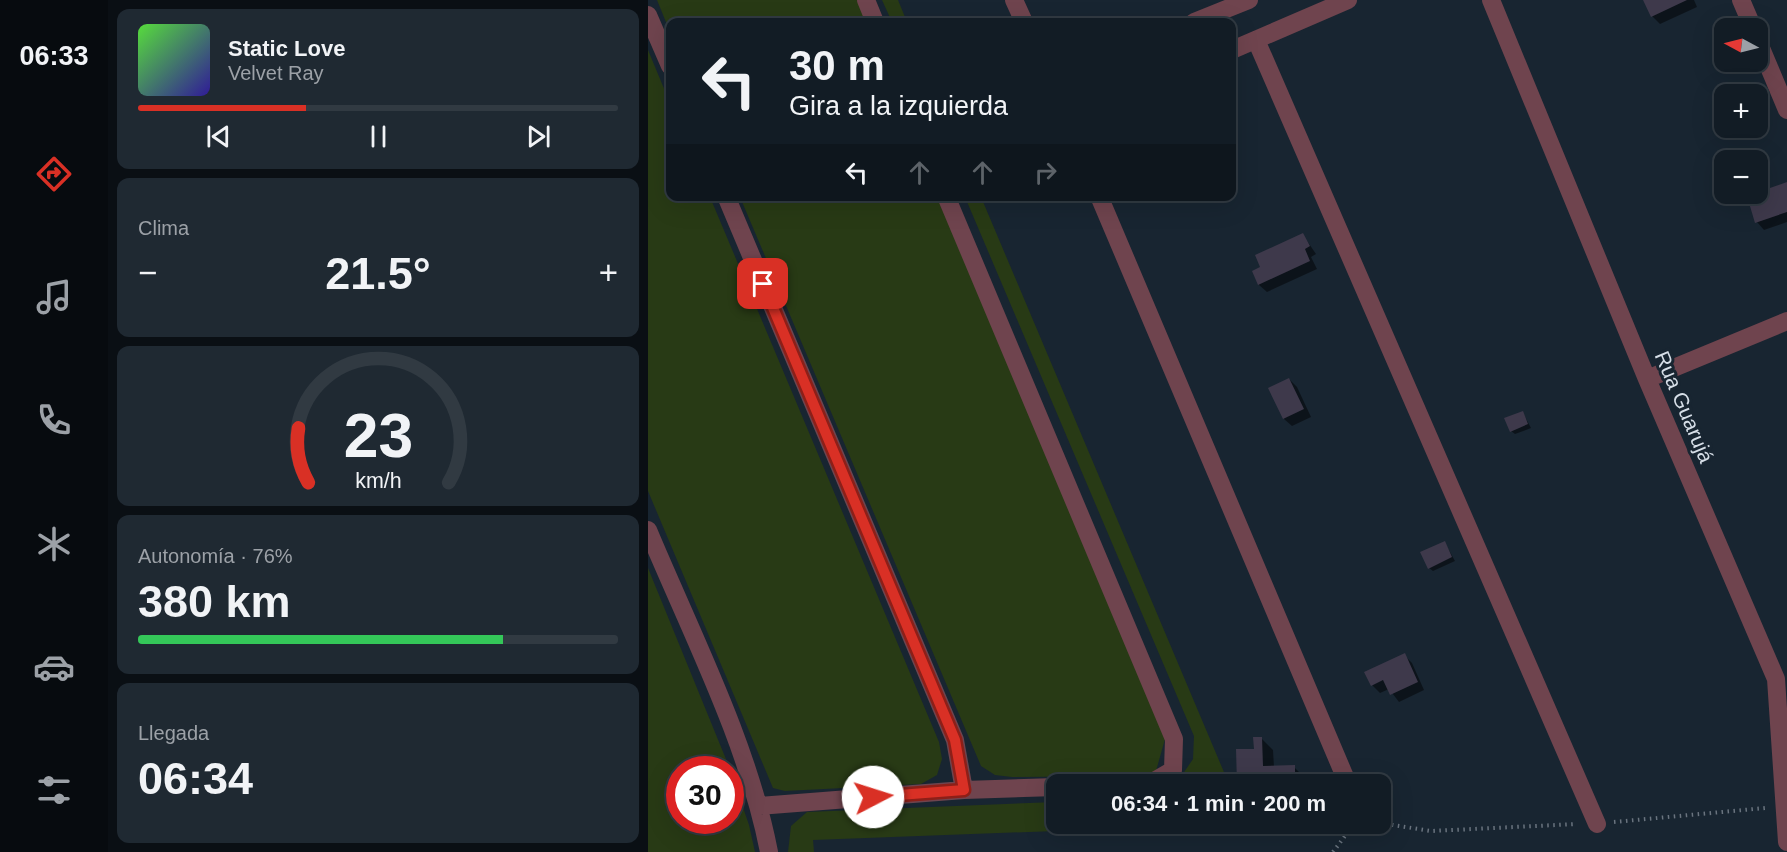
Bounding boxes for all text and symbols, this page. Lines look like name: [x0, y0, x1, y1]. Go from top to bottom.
north arrow: [1714, 18, 1768, 72]
map controls: [1714, 18, 1768, 204]
text: Static Love: [228, 36, 345, 61]
text: 06:33: [19, 41, 89, 71]
icon: left: [690, 42, 768, 120]
text: 30 m: [789, 42, 885, 89]
text: Velvet Ray: [228, 62, 324, 84]
button: +: [1714, 84, 1768, 138]
text: Gira a la izquierda: [789, 91, 1008, 121]
icon: previous: [202, 120, 235, 153]
icon: pause: [362, 120, 395, 153]
icon: next: [522, 120, 555, 153]
button: −: [1714, 150, 1768, 204]
icon: directions: [33, 153, 75, 195]
icon: left: [840, 156, 873, 189]
icon: ahead: [903, 156, 936, 189]
icon: ahead: [966, 156, 999, 189]
icon: right: [1029, 156, 1062, 189]
text: Clima: [138, 217, 189, 239]
text: 21.5°: [325, 248, 431, 299]
text: −: [138, 254, 157, 291]
text: +: [599, 254, 618, 291]
pin: [737, 258, 788, 309]
icon: arrive: [746, 267, 779, 300]
icon: music: [33, 276, 75, 318]
street label: Rua Guarujá: [1651, 348, 1718, 466]
icon: phone: [33, 399, 75, 441]
text: 23: [343, 401, 413, 470]
text: km/h: [355, 469, 401, 493]
icon: climate: [33, 523, 75, 565]
text: Autonomía · 76%: [138, 545, 293, 567]
text: 380 km: [138, 576, 291, 627]
icon: car: [33, 646, 75, 688]
text: Llegada: [138, 722, 209, 744]
text: 06:34: [138, 753, 253, 804]
speed limit sign: 30: [666, 756, 744, 834]
position arrow: [841, 765, 905, 829]
icon: filters: [33, 769, 75, 811]
text: 06:34 · 1 min · 200 m: [1111, 791, 1326, 816]

